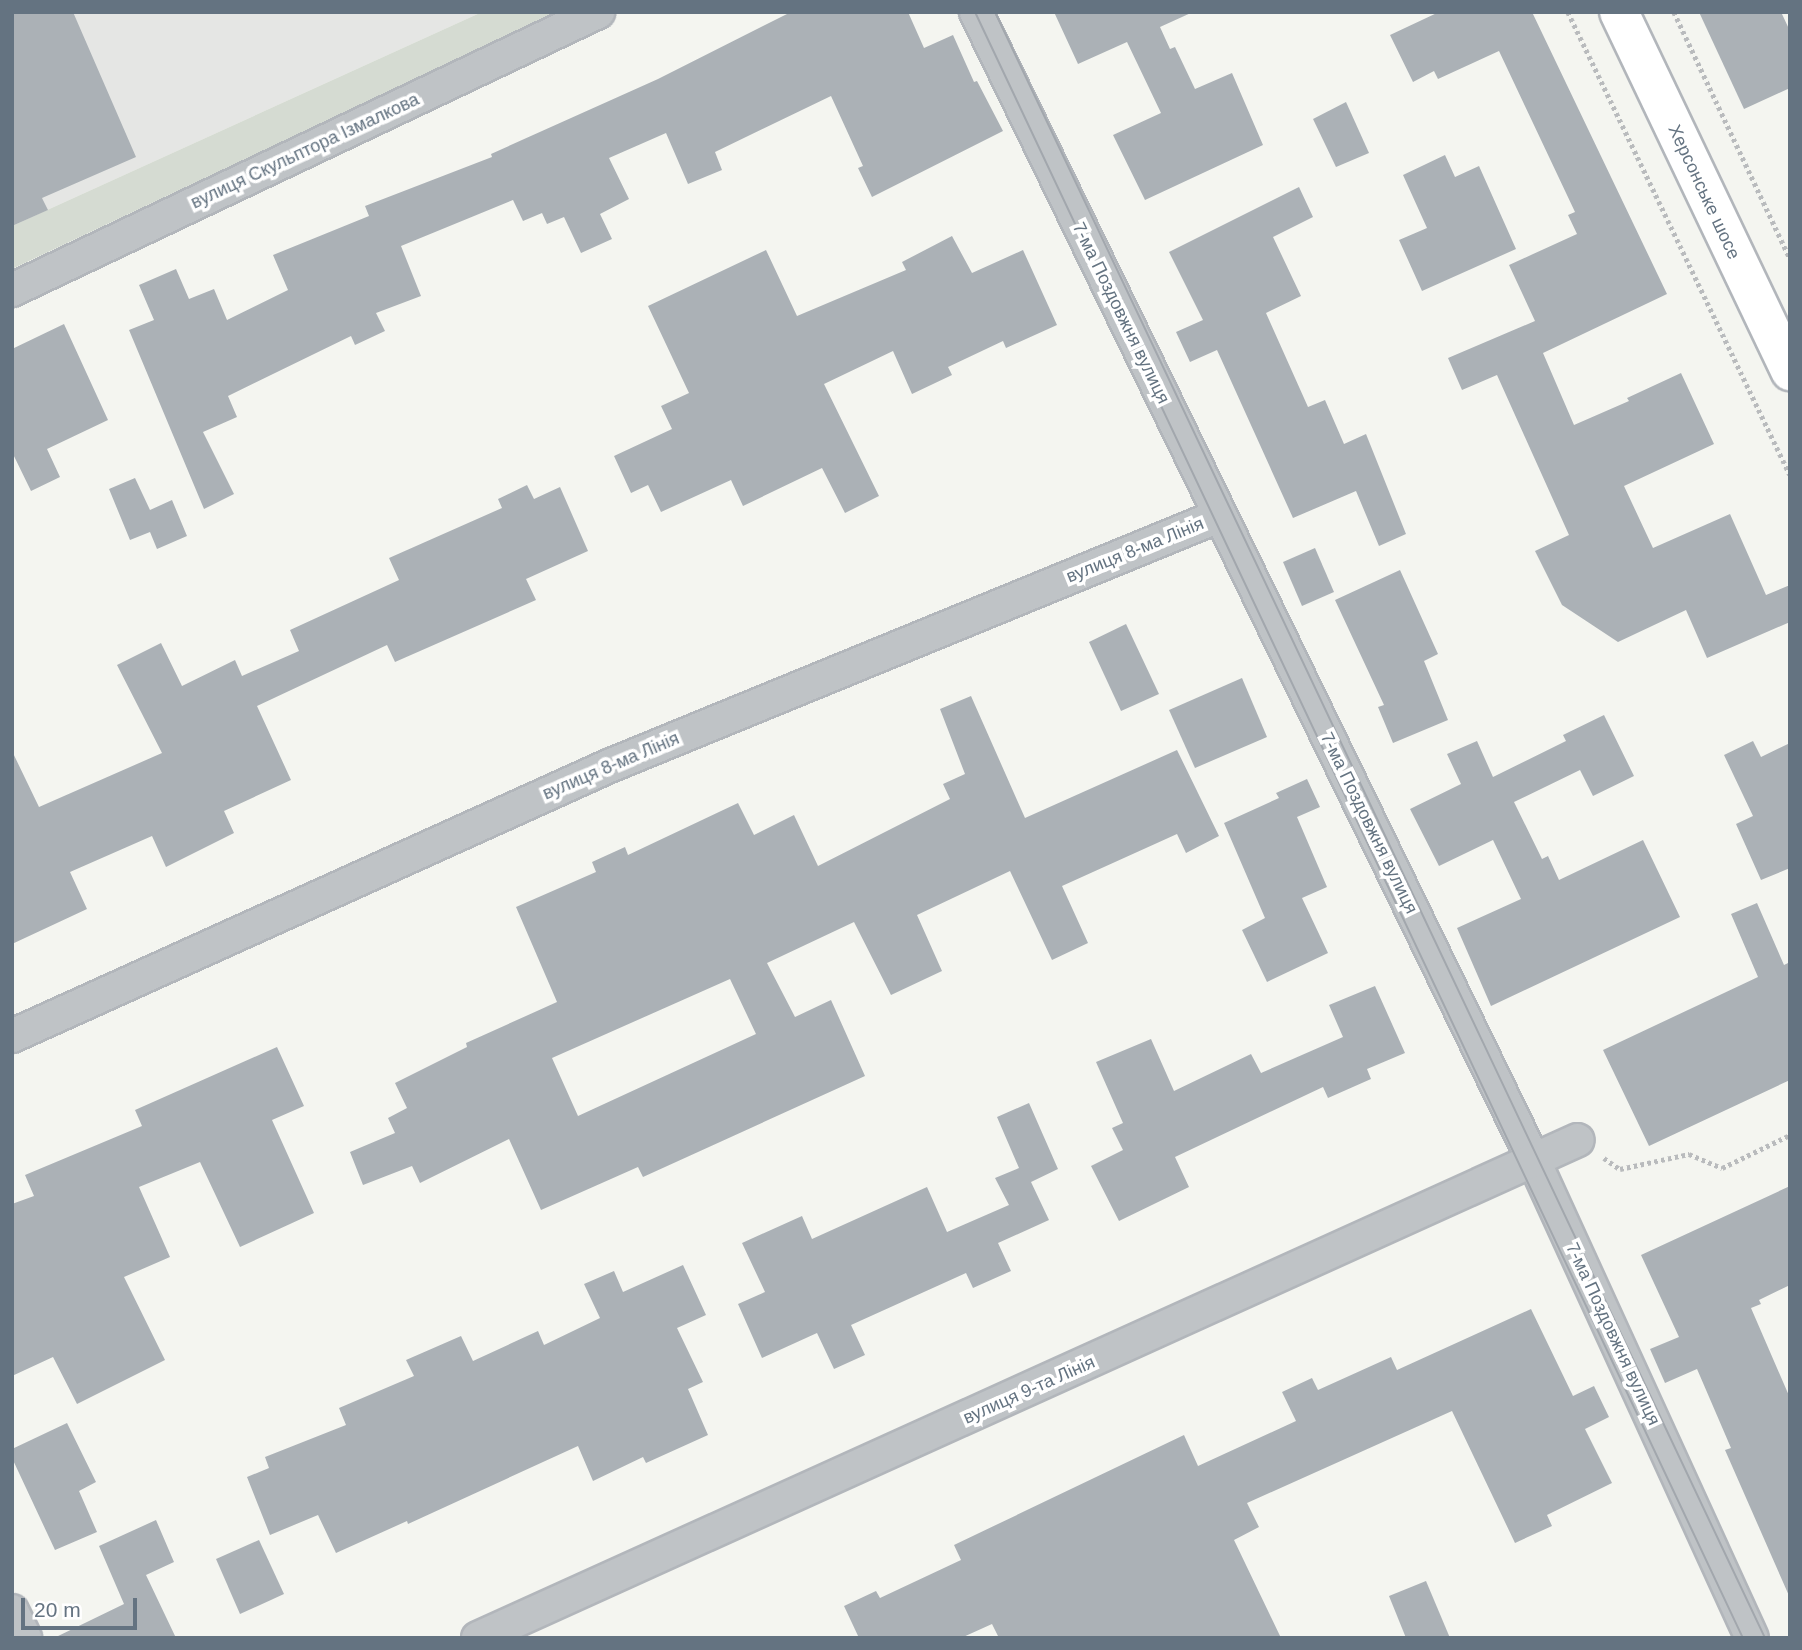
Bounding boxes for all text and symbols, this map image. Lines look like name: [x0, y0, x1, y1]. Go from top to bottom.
street label: вулиця Скульптора Ізмалкова: [187, 89, 423, 213]
street label: Херсонське шосе: [1663, 121, 1745, 263]
street label: 7-ма Поздовжня вулиця: [1068, 219, 1174, 407]
street label: вулиця 8-ма Лінія: [1063, 513, 1207, 587]
street label: вулиця 8-ма Лінія: [539, 727, 683, 805]
street label: 7-ма Поздовжня вулиця: [1316, 729, 1422, 917]
street label: 7-ма Поздовжня вулиця: [1561, 1239, 1665, 1429]
street label: вулиця 9-та Лінія: [960, 1351, 1098, 1429]
scale bar: [24, 1584, 140, 1628]
text: 20 m: [34, 1598, 81, 1621]

